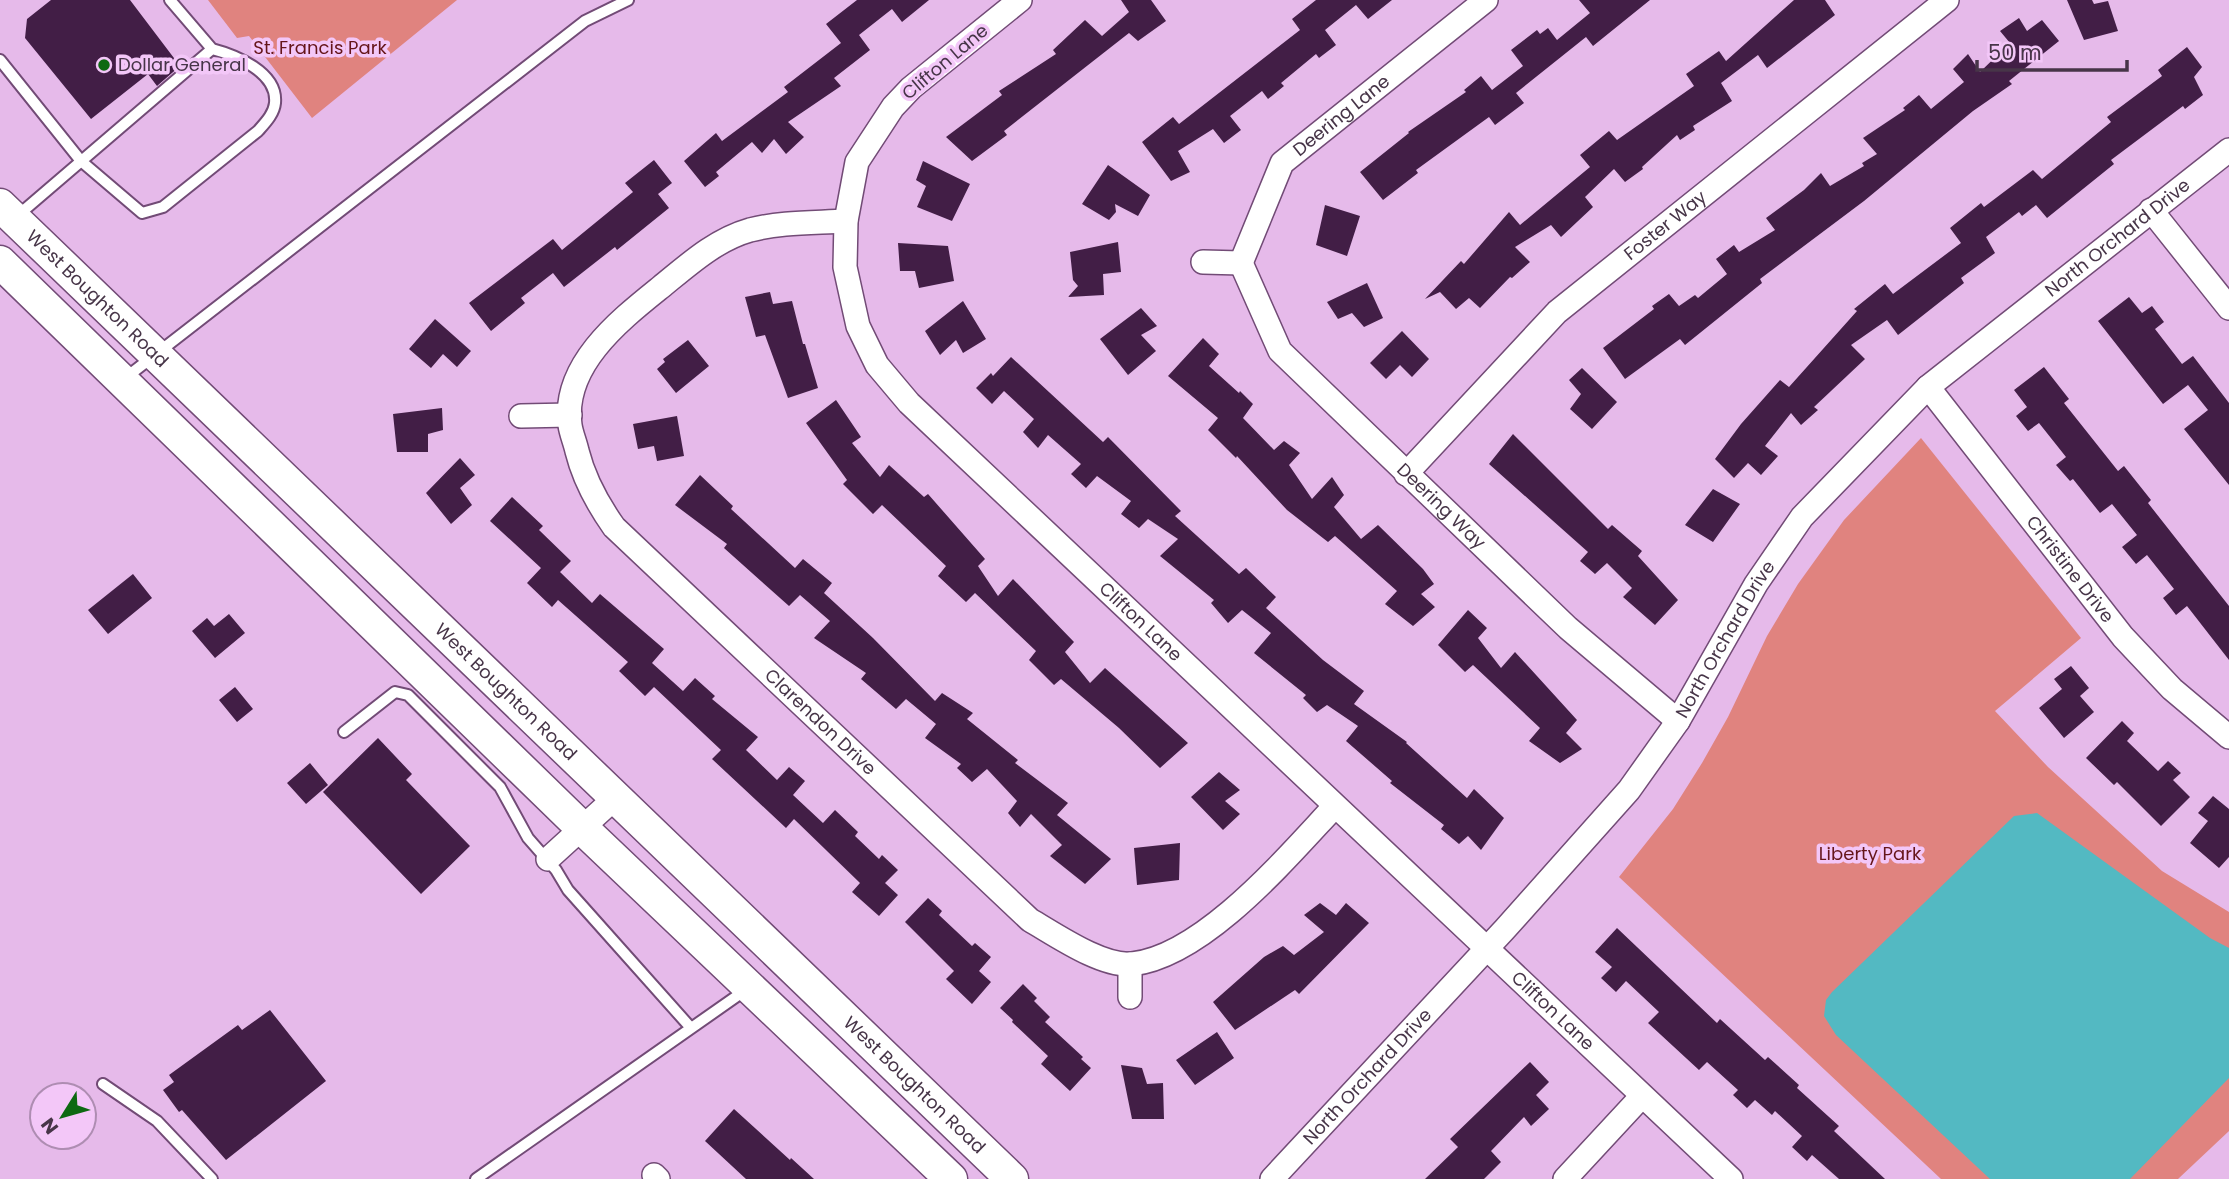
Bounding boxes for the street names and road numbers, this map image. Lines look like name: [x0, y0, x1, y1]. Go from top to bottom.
street label: Clifton Lane: [896, 18, 993, 105]
street label: Deering Lane: [1287, 69, 1395, 162]
street label: North Orchard Drive: [2040, 172, 2195, 302]
street label: Foster Way: [1618, 184, 1711, 266]
street label: West Boughton Road: [21, 224, 174, 373]
street label: Deering Way: [1392, 457, 1492, 554]
street label: Christine Drive: [2021, 510, 2120, 628]
street label: North Orchard Drive: [1669, 555, 1781, 722]
street label: Clifton Lane: [1094, 576, 1188, 667]
street label: West Boughton Road: [430, 617, 583, 766]
street label: Clarendon Drive: [759, 663, 882, 780]
street label: Clifton Lane: [1506, 965, 1600, 1056]
street label: North Orchard Drive: [1297, 1003, 1437, 1150]
street label: West Boughton Road: [838, 1010, 991, 1159]

